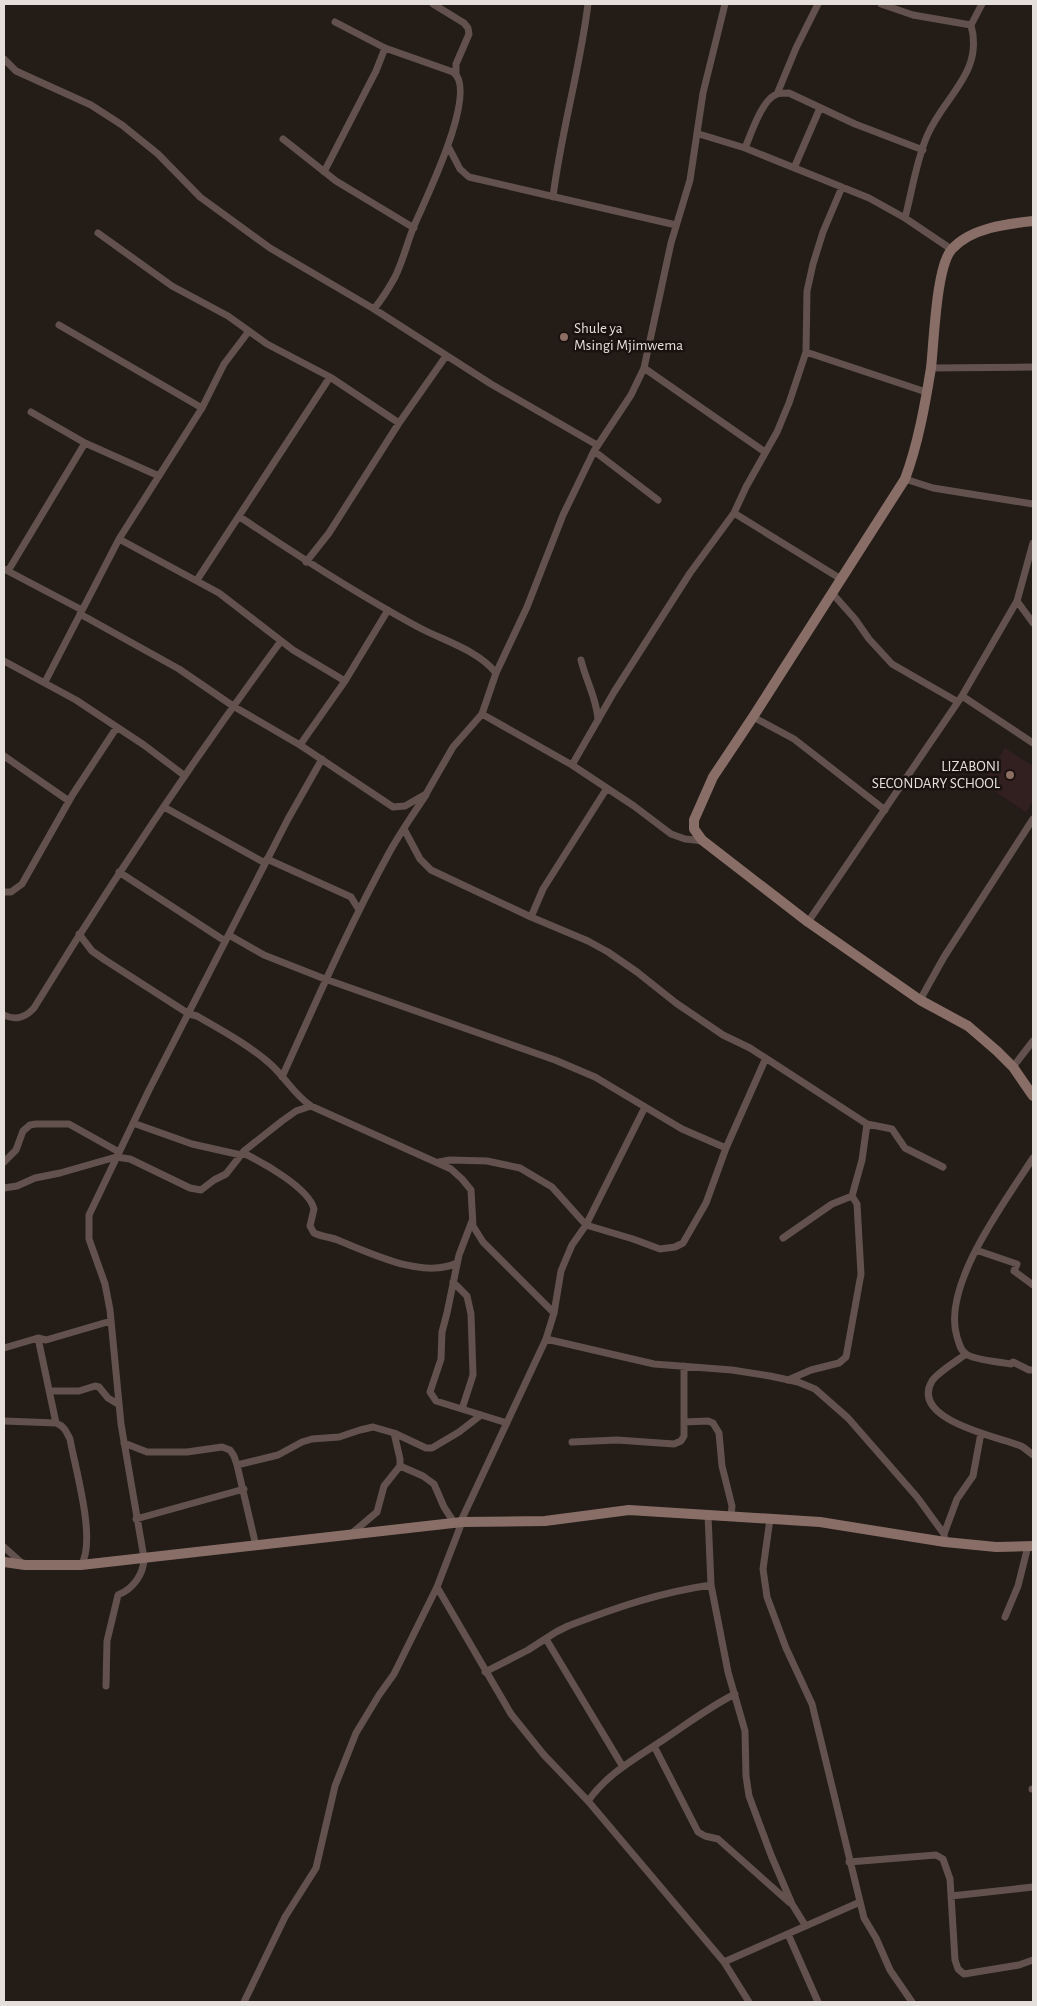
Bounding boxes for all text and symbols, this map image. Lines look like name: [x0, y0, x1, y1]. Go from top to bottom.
place label: Shule ya Msingi Mjimwema: [574, 321, 683, 353]
marker: Shule ya Msingi Mjimwema: [558, 331, 570, 343]
place label: LIZABONI SECONDARY SCHOOL: [872, 759, 1001, 791]
marker: LIZABONI SECONDARY SCHOOL: [1004, 769, 1016, 781]

